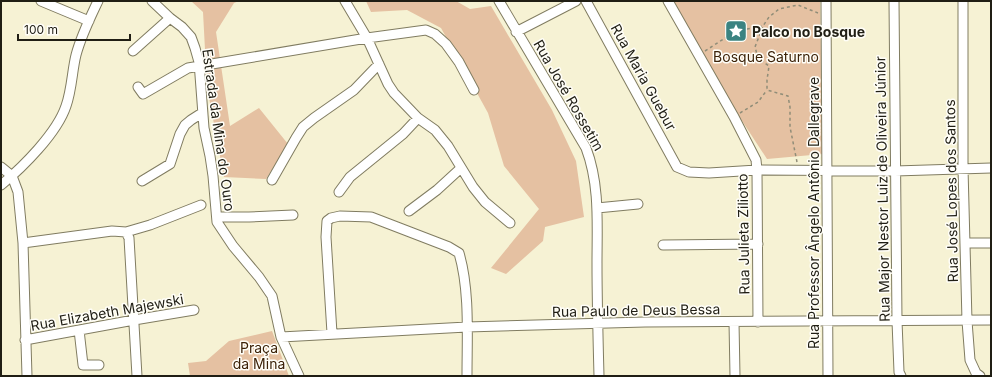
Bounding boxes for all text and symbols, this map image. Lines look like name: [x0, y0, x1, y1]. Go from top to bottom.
scale bar: [18, 16, 130, 42]
place icon: Palco no Bosque: [723, 18, 749, 44]
street label: Rua Maria Guebur: [608, 21, 680, 133]
text: 100 m: [24, 22, 58, 37]
place label: Palco no Bosque: [752, 23, 865, 40]
street label: Rua José Rossetim: [530, 36, 608, 154]
street label: Estrada da Mina do Ouro: [199, 48, 239, 212]
park label: Bosque Saturno: [713, 48, 819, 65]
street label: Rua Major Nestor Luiz de Oliveira Júnior: [871, 56, 893, 322]
street label: Rua Professor Ângelo Antônio Dallegrave: [805, 77, 822, 349]
street label: Rua José Lopes dos Santos: [941, 99, 961, 283]
street label: Rua Julieta Ziliotto: [733, 173, 753, 295]
street label: Rua Elizabeth Majewski: [29, 290, 185, 334]
street label: Rua Paulo de Deus Bessa: [552, 300, 720, 320]
park label: Praça da Mina: [233, 339, 285, 372]

